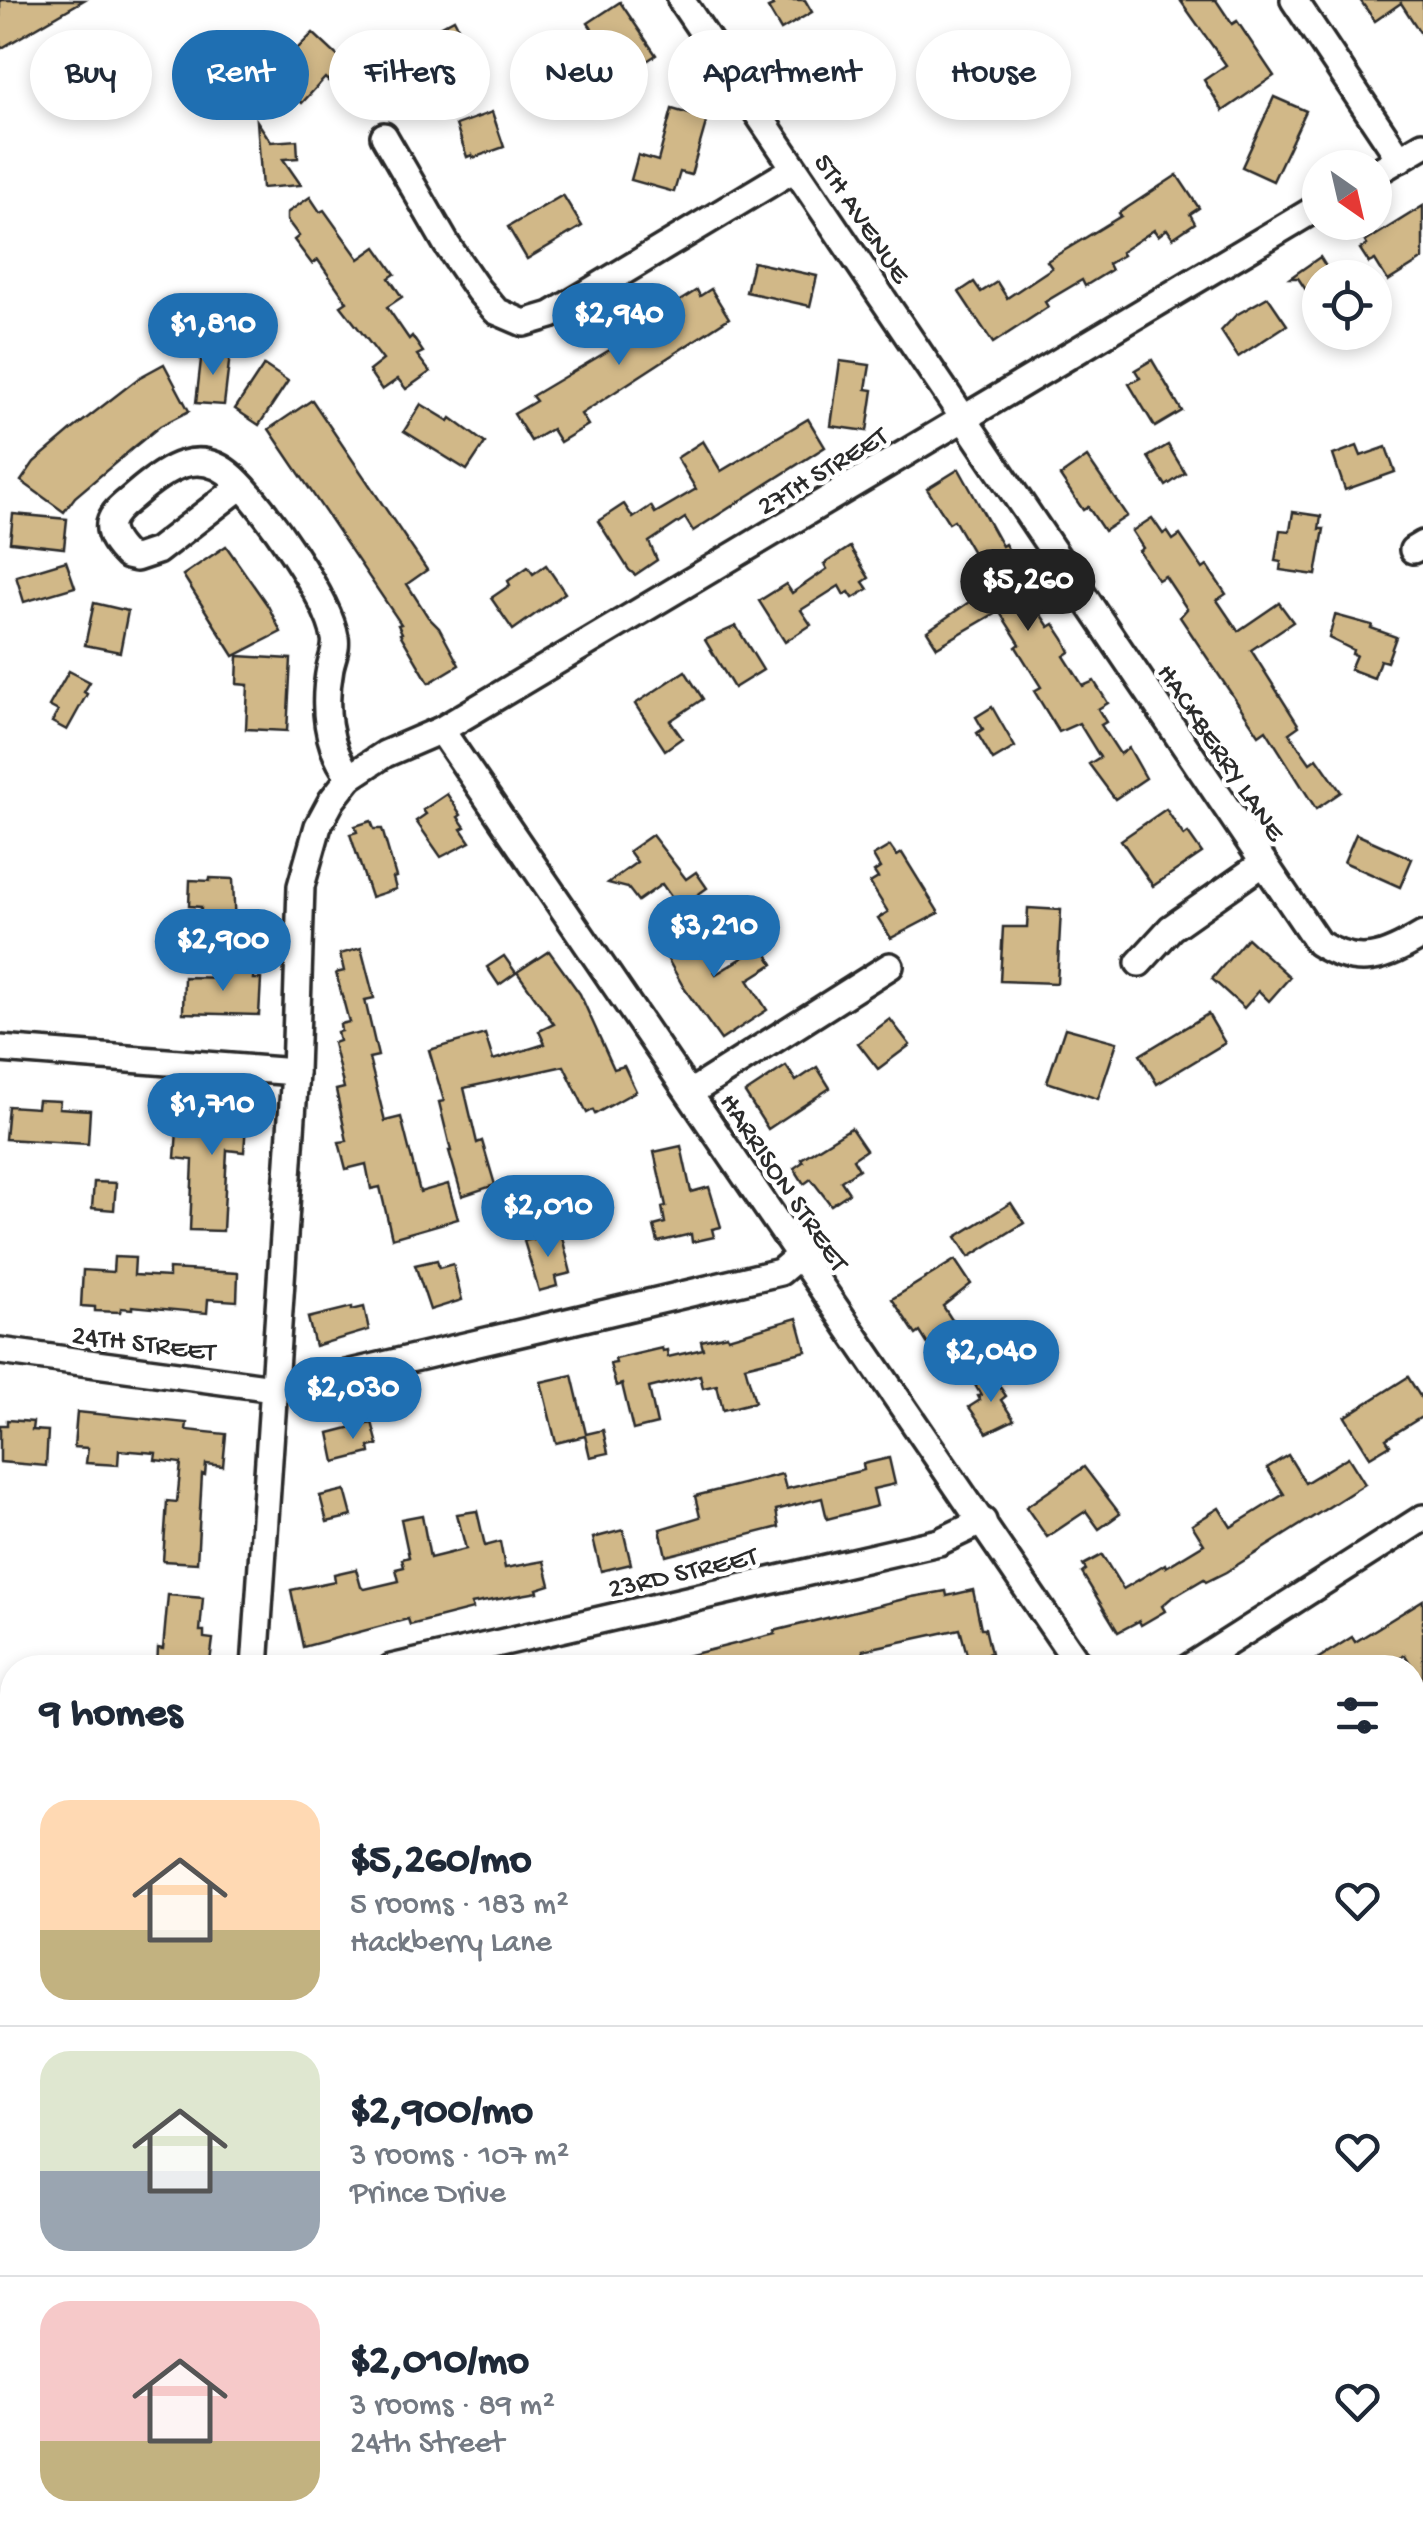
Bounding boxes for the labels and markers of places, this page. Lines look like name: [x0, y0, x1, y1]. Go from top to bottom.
pin: $2,940: [538, 283, 700, 368]
pin: $1,810: [132, 293, 294, 378]
pin: $5,260: [947, 549, 1109, 634]
pin: $3,210: [633, 895, 795, 980]
pin: $2,900: [142, 909, 304, 994]
pin: $1,710: [131, 1073, 293, 1158]
pin: $2,010: [467, 1175, 629, 1260]
pin: $2,040: [910, 1320, 1072, 1405]
pin: $2,030: [272, 1357, 434, 1442]

